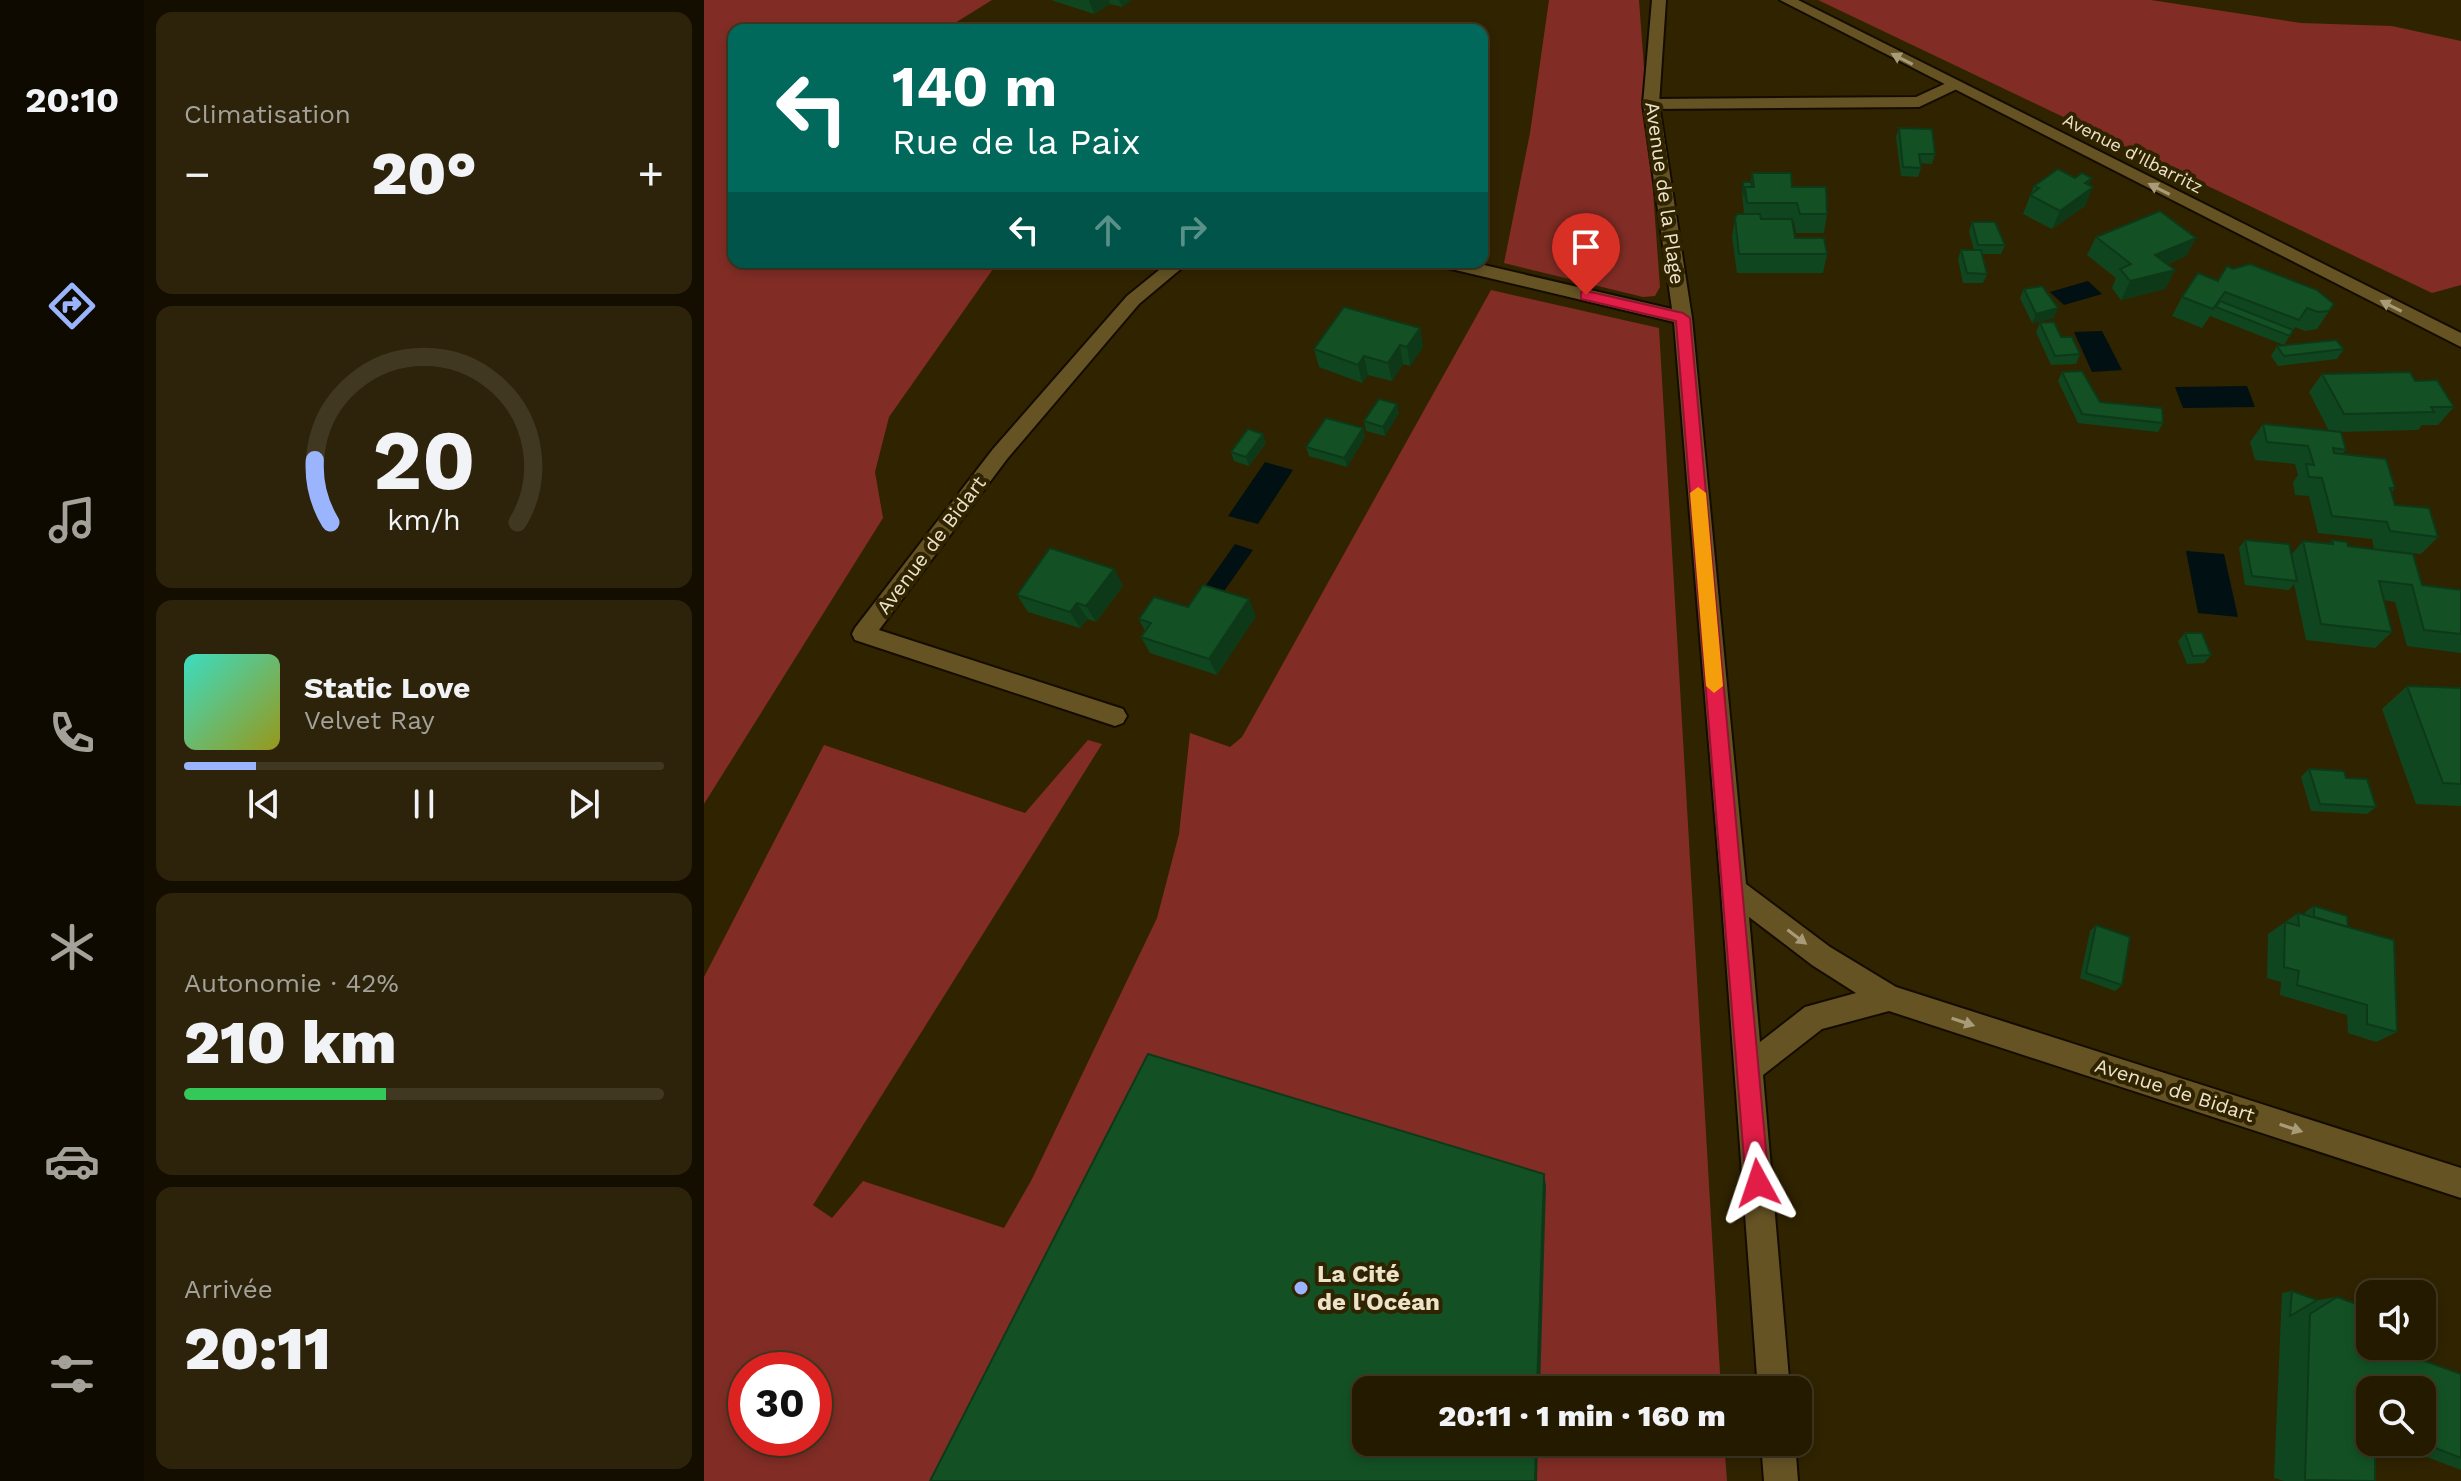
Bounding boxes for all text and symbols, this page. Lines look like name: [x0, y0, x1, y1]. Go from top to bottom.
one-way arrow: [1891, 53, 1913, 67]
text: 140 m: [892, 54, 1057, 120]
icon: left: [760, 56, 864, 160]
text: 20:10: [25, 79, 119, 121]
text: Climatisation: [184, 99, 351, 129]
street label: Avenue de la Plage: [1640, 100, 1690, 286]
street label: Avenue d'Ilbarritz: [2060, 109, 2206, 197]
text: Rue de la Paix: [892, 121, 1140, 163]
text: 20°: [371, 138, 477, 209]
text: −: [184, 148, 211, 200]
text: +: [637, 148, 664, 200]
one-way arrow: [2148, 182, 2171, 196]
icon: left: [1002, 208, 1046, 252]
icon: ahead: [1086, 208, 1130, 252]
icon: right: [1170, 208, 1214, 252]
pin: [1552, 213, 1620, 295]
icon: arrive: [1564, 225, 1608, 269]
icon: directions: [44, 278, 100, 334]
one-way arrow: [2380, 299, 2403, 313]
text: 20: [372, 411, 476, 508]
street label: Avenue de Bidart: [871, 471, 991, 619]
icon: music: [44, 492, 100, 548]
text: km/h: [387, 503, 461, 537]
text: Static Love: [304, 670, 470, 705]
icon: phone: [44, 705, 100, 761]
text: Velvet Ray: [304, 705, 435, 735]
icon: previous: [242, 782, 286, 826]
icon: pause: [402, 782, 446, 826]
icon: next: [562, 782, 606, 826]
icon: climate: [44, 919, 100, 975]
one-way arrow: [1786, 929, 1807, 945]
text: Autonomie · 42%: [184, 968, 399, 998]
text: 210 km: [184, 1007, 397, 1078]
one-way arrow: [1952, 1016, 1976, 1029]
street label: Avenue de Bidart: [2092, 1053, 2259, 1127]
one-way arrow: [2279, 1122, 2303, 1134]
icon: car: [44, 1133, 100, 1189]
position arrow: [1716, 1141, 1800, 1225]
place label: La Cité de l'Océan: [1317, 1260, 1440, 1316]
text: Arrivée: [184, 1274, 273, 1304]
marker: La Cité de l'Océan: [1292, 1279, 1310, 1297]
map controls: [2356, 1280, 2436, 1456]
button: sound: [2356, 1280, 2436, 1360]
text: 20:11: [184, 1313, 331, 1384]
icon: filters: [44, 1346, 100, 1402]
speed limit sign: 30: [728, 1352, 832, 1456]
button: search: [2356, 1376, 2436, 1456]
text: 20:11 · 1 min · 160 m: [1438, 1398, 1726, 1433]

